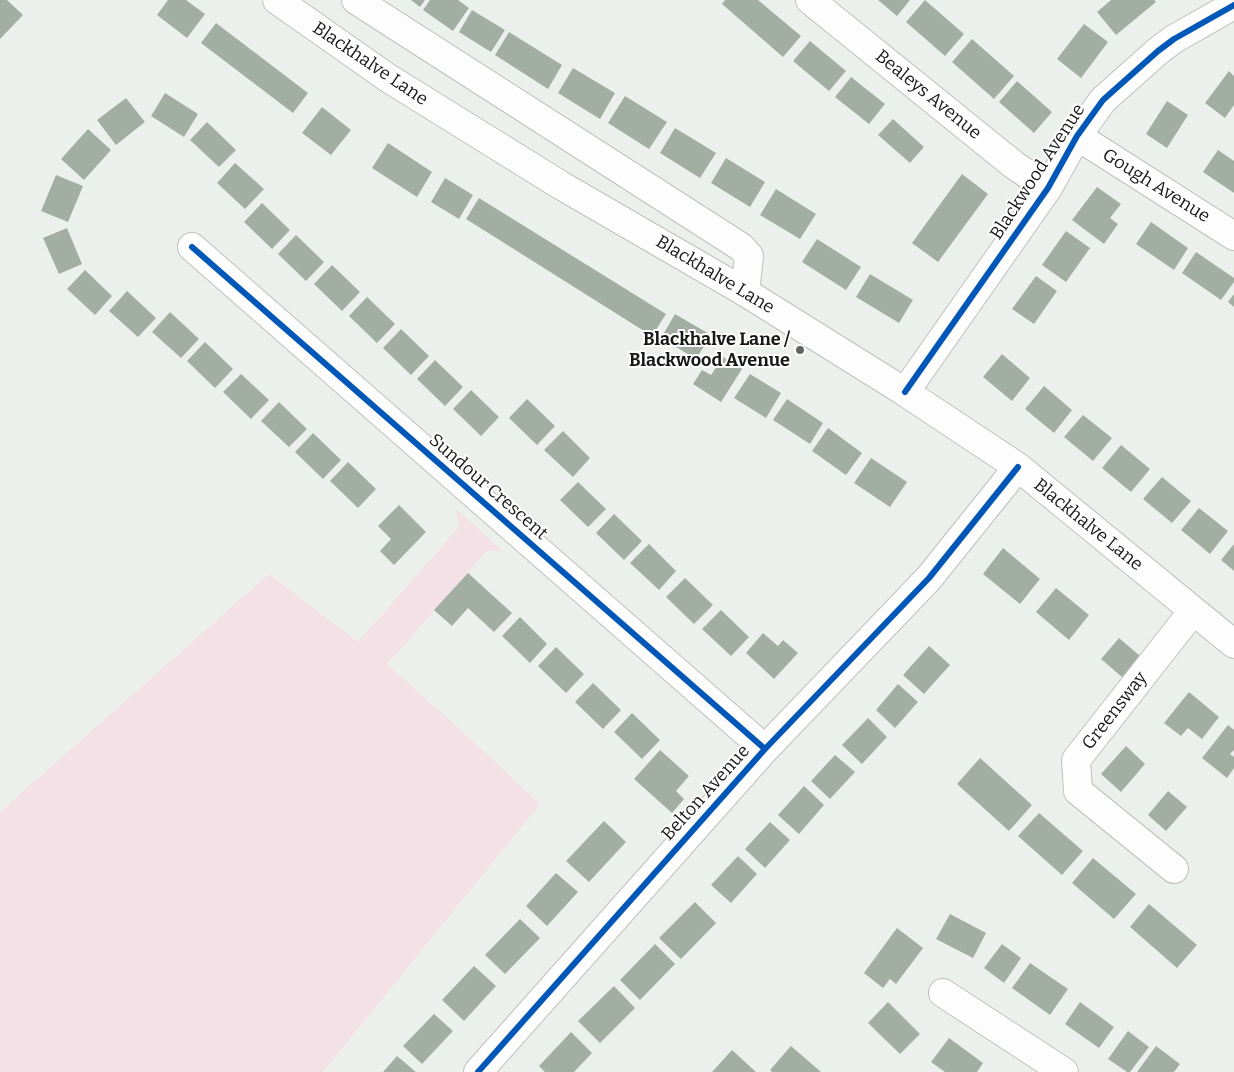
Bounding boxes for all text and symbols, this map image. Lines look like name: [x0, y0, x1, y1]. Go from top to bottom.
street label: Blackhalve Lane: [308, 18, 432, 110]
street label: Bealeys Avenue: [871, 46, 985, 144]
street label: Blackwood Avenue: [986, 100, 1090, 244]
street label: Gough Avenue: [1098, 144, 1214, 228]
street label: Blackhalve Lane: [652, 231, 778, 319]
place label: Blackhalve Lane / Blackwood Avenue: [629, 329, 790, 372]
marker: Blackhalve Lane / Blackwood Avenue: [794, 344, 806, 356]
street label: Sundour Crescent: [424, 429, 552, 545]
street label: Blackhalve Lane: [1029, 474, 1147, 576]
street label: Greensway: [1078, 668, 1152, 754]
street label: Belton Avenue: [657, 741, 755, 845]

